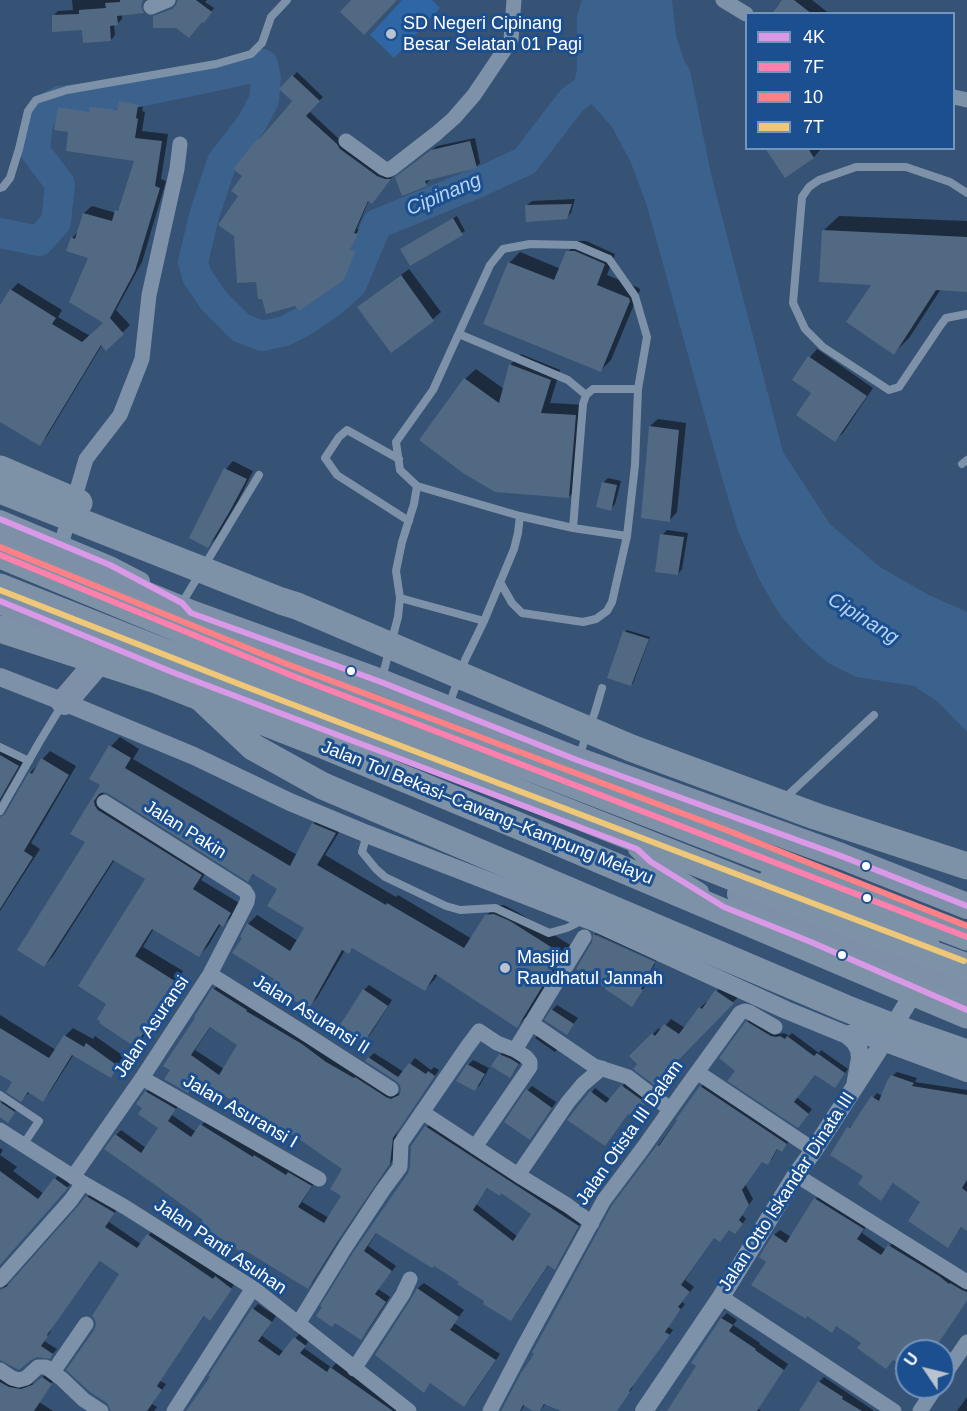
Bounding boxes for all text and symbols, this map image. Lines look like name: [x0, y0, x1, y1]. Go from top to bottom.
legend: [745, 12, 955, 150]
place label: SD Negeri Cipinang Besar Selatan 01 Pagi: [403, 13, 582, 56]
marker: SD Negeri Cipinang Besar Selatan 01 Pagi: [384, 27, 398, 41]
text: 4K: [803, 27, 825, 47]
text: 7F: [803, 57, 824, 77]
text: 10: [803, 87, 823, 107]
text: 7T: [803, 117, 824, 137]
water label: Cipinang: [403, 169, 485, 221]
water label: Cipinang: [823, 588, 903, 650]
unlabelled marker: [345, 665, 357, 677]
street label: Jalan Tol Bekasi–Cawang–Kampung Melayu: [318, 736, 656, 890]
street label: Jalan Pakin: [140, 796, 230, 864]
unlabelled marker: [860, 860, 872, 872]
unlabelled marker: [861, 892, 873, 904]
place label: Masjid Raudhatul Jannah: [517, 947, 663, 990]
unlabelled marker: [836, 949, 848, 961]
marker: Masjid Raudhatul Jannah: [498, 961, 512, 975]
street label: Jalan Asuransi II: [249, 971, 373, 1059]
street label: Jalan Asuransi: [110, 972, 194, 1082]
street label: Jalan Otista III Dalam: [572, 1056, 688, 1210]
street label: Jalan Asuransi I: [179, 1071, 301, 1153]
street label: Jalan Otto Iskandar Dinata III: [714, 1088, 860, 1296]
street label: Jalan Panti Asuhan: [150, 1195, 290, 1299]
north arrow: [895, 1339, 955, 1399]
text: U: [901, 1350, 922, 1369]

